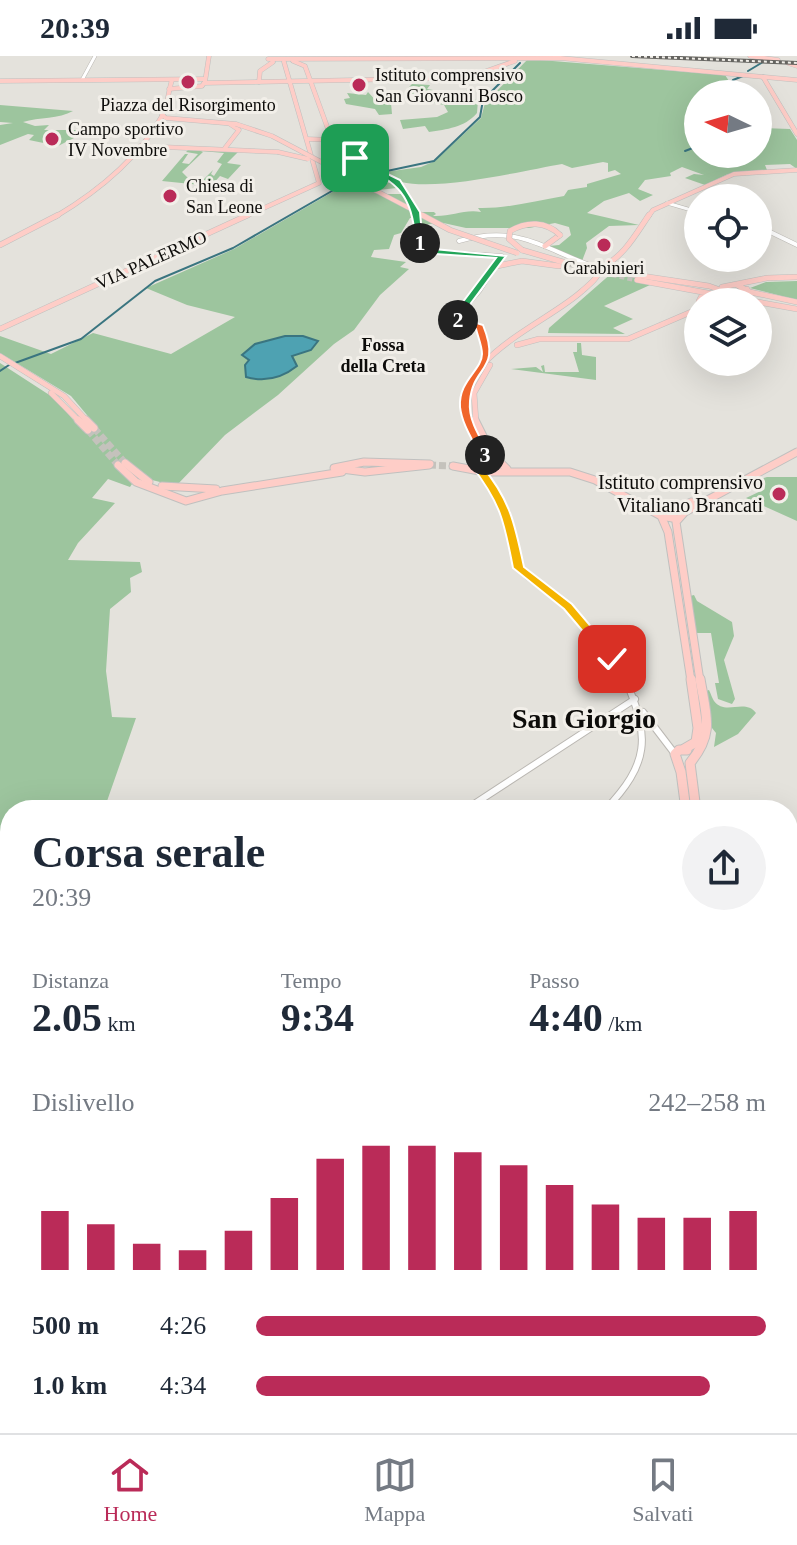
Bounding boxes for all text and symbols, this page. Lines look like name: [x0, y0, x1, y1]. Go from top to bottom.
text: 20:39: [40, 11, 110, 44]
place label: Istituto comprensivo San Giovanni Bosco: [375, 65, 523, 106]
marker: Piazza del Risorgimento: [179, 73, 197, 91]
marker: Istituto comprensivo San Giovanni Bosco: [350, 76, 368, 94]
north arrow: [684, 80, 772, 168]
map controls: [684, 80, 772, 376]
place label: Piazza del Risorgimento: [100, 95, 276, 115]
place label: Campo sportivo IV Novembre: [68, 119, 184, 160]
pin: [321, 124, 389, 192]
marker: Campo sportivo IV Novembre: [43, 130, 61, 148]
icon: arrive: [333, 136, 377, 180]
place label: Chiesa di San Leone: [186, 176, 262, 217]
button: locate: [684, 184, 772, 272]
marker: Chiesa di San Leone: [161, 187, 179, 205]
pin: 1: [400, 223, 440, 263]
street label: VIA PALERMO: [92, 226, 210, 294]
text: 1: [415, 230, 426, 255]
marker: Carabinieri: [595, 236, 613, 254]
place label: Carabinieri: [564, 258, 644, 278]
button: layers: [684, 288, 772, 376]
pin: 2: [438, 300, 478, 340]
text: 2: [453, 307, 464, 332]
district label: Fossa della Creta: [340, 335, 426, 376]
pin: 3: [465, 435, 505, 475]
text: 3: [480, 442, 491, 467]
place label: Istituto comprensivo Vitaliano Brancati: [598, 471, 763, 516]
marker: Istituto comprensivo Vitaliano Brancati: [770, 485, 788, 503]
pin: [578, 625, 646, 693]
icon: check: [590, 637, 634, 681]
district label: San Giorgio: [512, 703, 656, 734]
button: share: [682, 826, 766, 910]
text: Corsa serale: [32, 828, 265, 877]
text: 20:39: [32, 883, 91, 912]
text: Distanza: [32, 968, 109, 993]
text: Tempo: [281, 968, 341, 993]
text: Passo: [529, 968, 579, 993]
text: 2.05: [32, 995, 102, 1040]
text: 9:34: [281, 995, 354, 1040]
text: 4:40: [529, 995, 603, 1040]
text: km: [102, 1011, 136, 1036]
text: /km: [603, 1011, 642, 1036]
text: Dislivello: [32, 1088, 135, 1117]
text: 242–258 m: [648, 1088, 766, 1117]
text: 500 m: [32, 1311, 99, 1340]
text: 4:26: [160, 1311, 206, 1340]
text: 1.0 km: [32, 1371, 107, 1400]
text: 4:34: [160, 1371, 206, 1400]
tab: Home: [104, 1453, 157, 1527]
tab: Mappa: [364, 1453, 425, 1527]
tab: Salvati: [632, 1453, 693, 1527]

